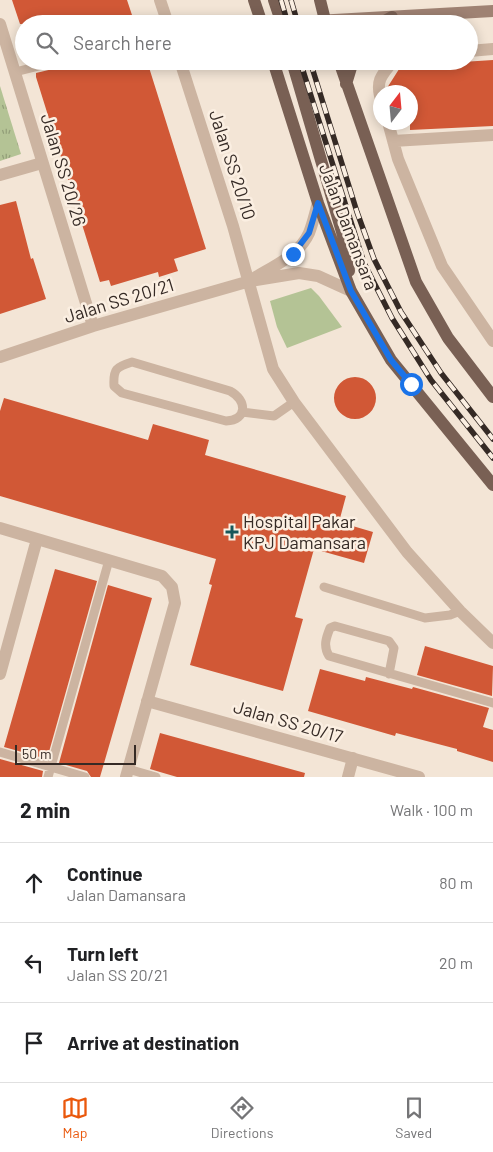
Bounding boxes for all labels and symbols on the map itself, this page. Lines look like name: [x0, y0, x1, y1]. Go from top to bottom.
north arrow: [373, 85, 418, 130]
street label: Jalan SS 20/10: [205, 107, 261, 222]
street label: Jalan SS 20/26: [36, 111, 92, 229]
street label: Jalan Damansara: [315, 160, 383, 293]
route end: [282, 243, 305, 266]
street label: Jalan SS 20/21: [61, 273, 176, 327]
route start: [400, 373, 423, 396]
place label: Hospital Pakar KPJ Damansara: [243, 510, 366, 553]
marker: Hospital Pakar KPJ Damansara: [225, 525, 239, 539]
street label: Jalan SS 20/17: [231, 695, 346, 747]
scale bar: [15, 742, 136, 765]

